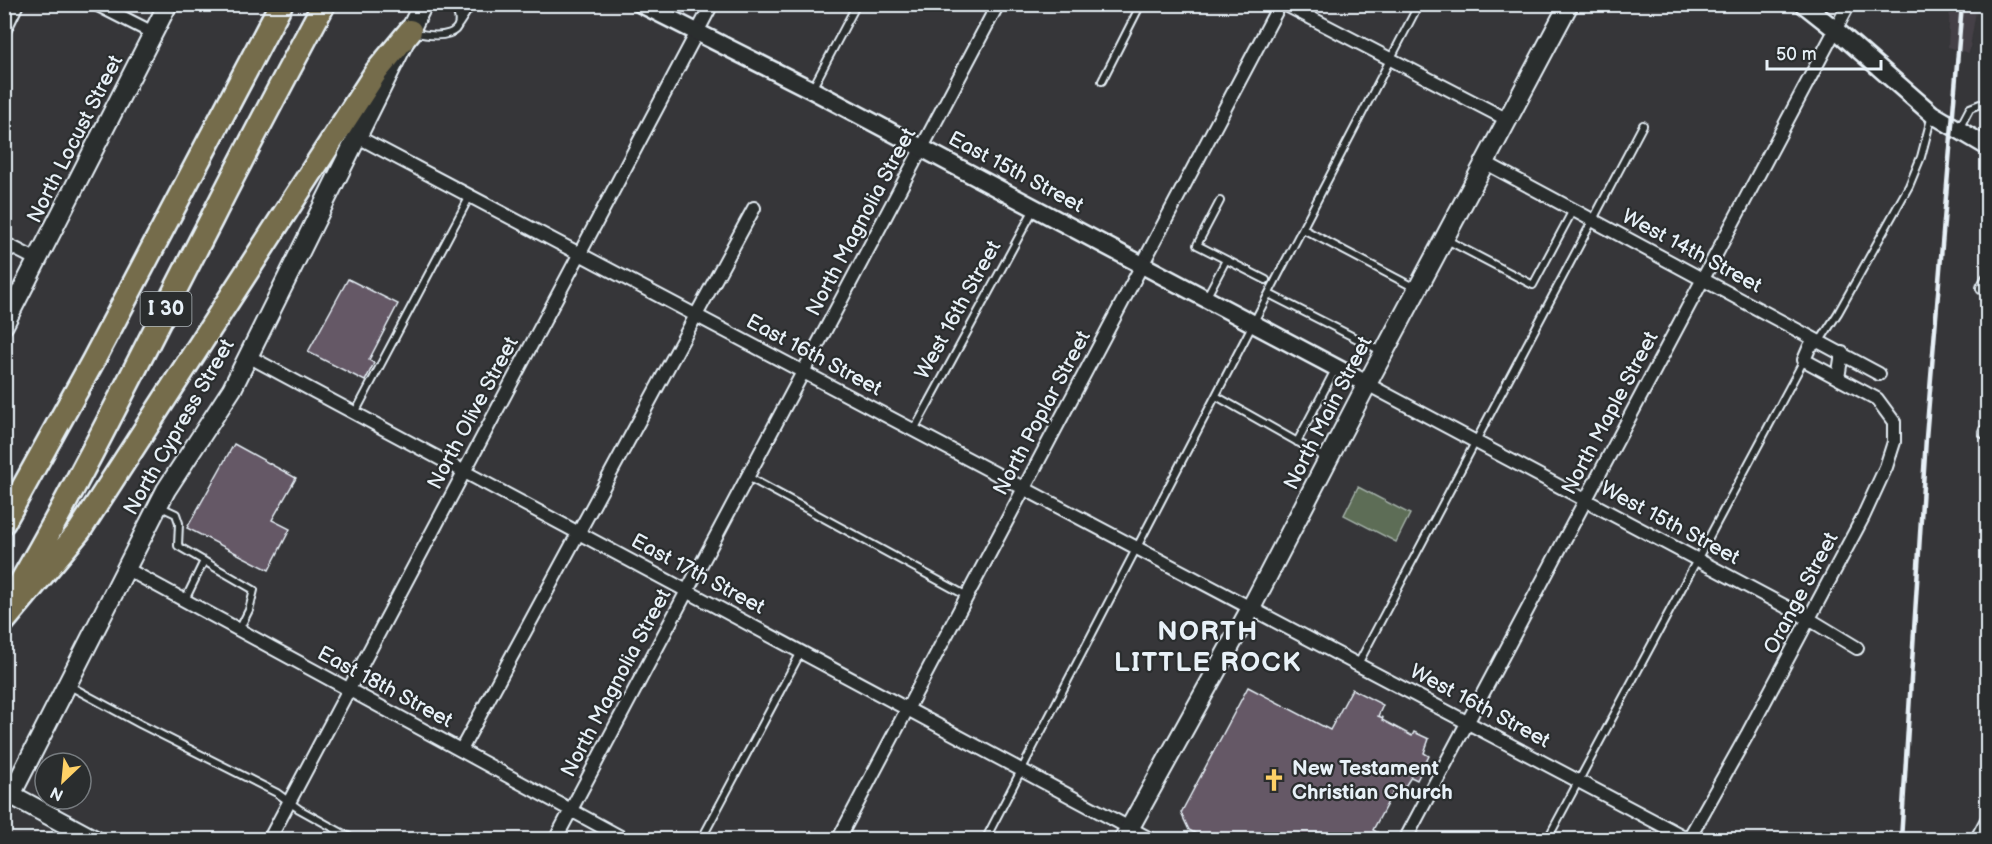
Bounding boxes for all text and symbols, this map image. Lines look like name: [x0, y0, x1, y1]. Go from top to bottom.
scale bar: [1767, 33, 1881, 71]
text: 50 m: [1776, 44, 1817, 65]
street label: North Locust Street: [22, 50, 128, 227]
street label: North Magnolia Street: [801, 123, 921, 320]
street label: East 15th Street: [944, 126, 1088, 218]
street label: West 14th Street: [1618, 204, 1767, 299]
street label: West 16th Street: [910, 236, 1007, 384]
road number: I 30: [140, 292, 192, 326]
street label: East 16th Street: [742, 309, 887, 402]
street label: North Poplar Street: [988, 326, 1096, 500]
street label: North Maple Street: [1556, 327, 1664, 499]
street label: North Olive Street: [422, 332, 524, 494]
street label: North Main Street: [1279, 332, 1378, 494]
street label: North Cypress Street: [118, 334, 240, 520]
street label: West 15th Street: [1596, 476, 1744, 570]
street label: Orange Street: [1758, 527, 1844, 658]
street label: East 17th Street: [627, 528, 770, 620]
street label: North Magnolia Street: [556, 584, 676, 781]
district label: NORTH LITTLE ROCK: [1114, 616, 1302, 679]
street label: East 18th Street: [313, 641, 457, 733]
street label: West 16th Street: [1406, 659, 1555, 754]
north arrow: [33, 751, 93, 811]
place label: New Testament Christian Church: [1292, 756, 1453, 805]
church icon: New Testament Christian Church: [1261, 767, 1287, 793]
text: N: [48, 782, 67, 804]

